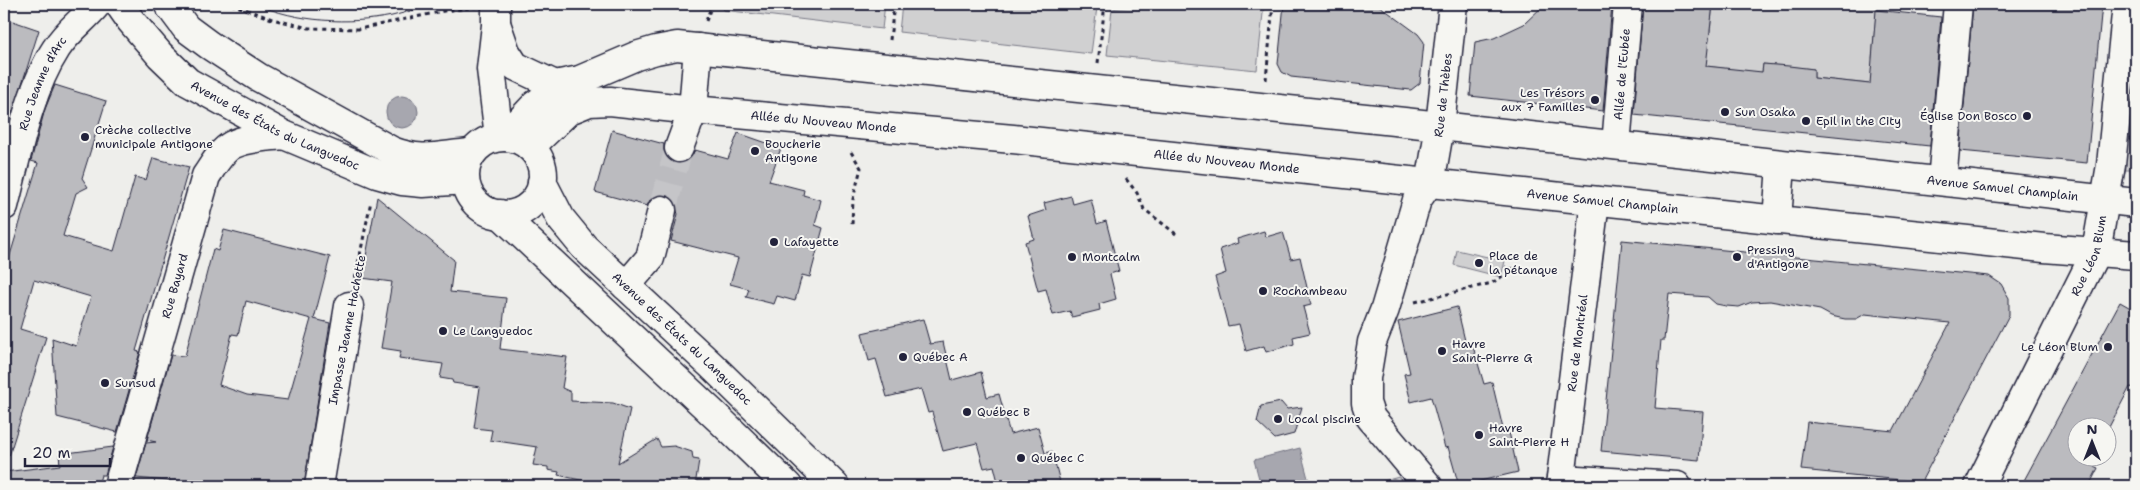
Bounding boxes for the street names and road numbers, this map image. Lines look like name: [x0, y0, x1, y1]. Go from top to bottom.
street label: Allée de l'Eubée: [1610, 27, 1634, 121]
street label: Rue Jeanne d'Arc: [15, 33, 70, 132]
street label: Rue de Thèbes: [1430, 52, 1456, 138]
street label: Avenue des États du Languedoc: [188, 77, 362, 174]
street label: Allée du Nouveau Monde: [750, 107, 898, 136]
street label: Allée du Nouveau Monde: [1153, 146, 1301, 177]
street label: Avenue Samuel Champlain: [1926, 172, 2079, 205]
street label: Avenue Samuel Champlain: [1526, 185, 1679, 217]
street label: Rue Léon Blum: [2067, 214, 2110, 299]
street label: Rue Bayard: [158, 251, 192, 320]
street label: Impasse Jeanne Hachette: [325, 253, 369, 406]
street label: Avenue des États du Languedoc: [608, 269, 755, 409]
street label: Rue de Montréal: [1564, 293, 1592, 393]

